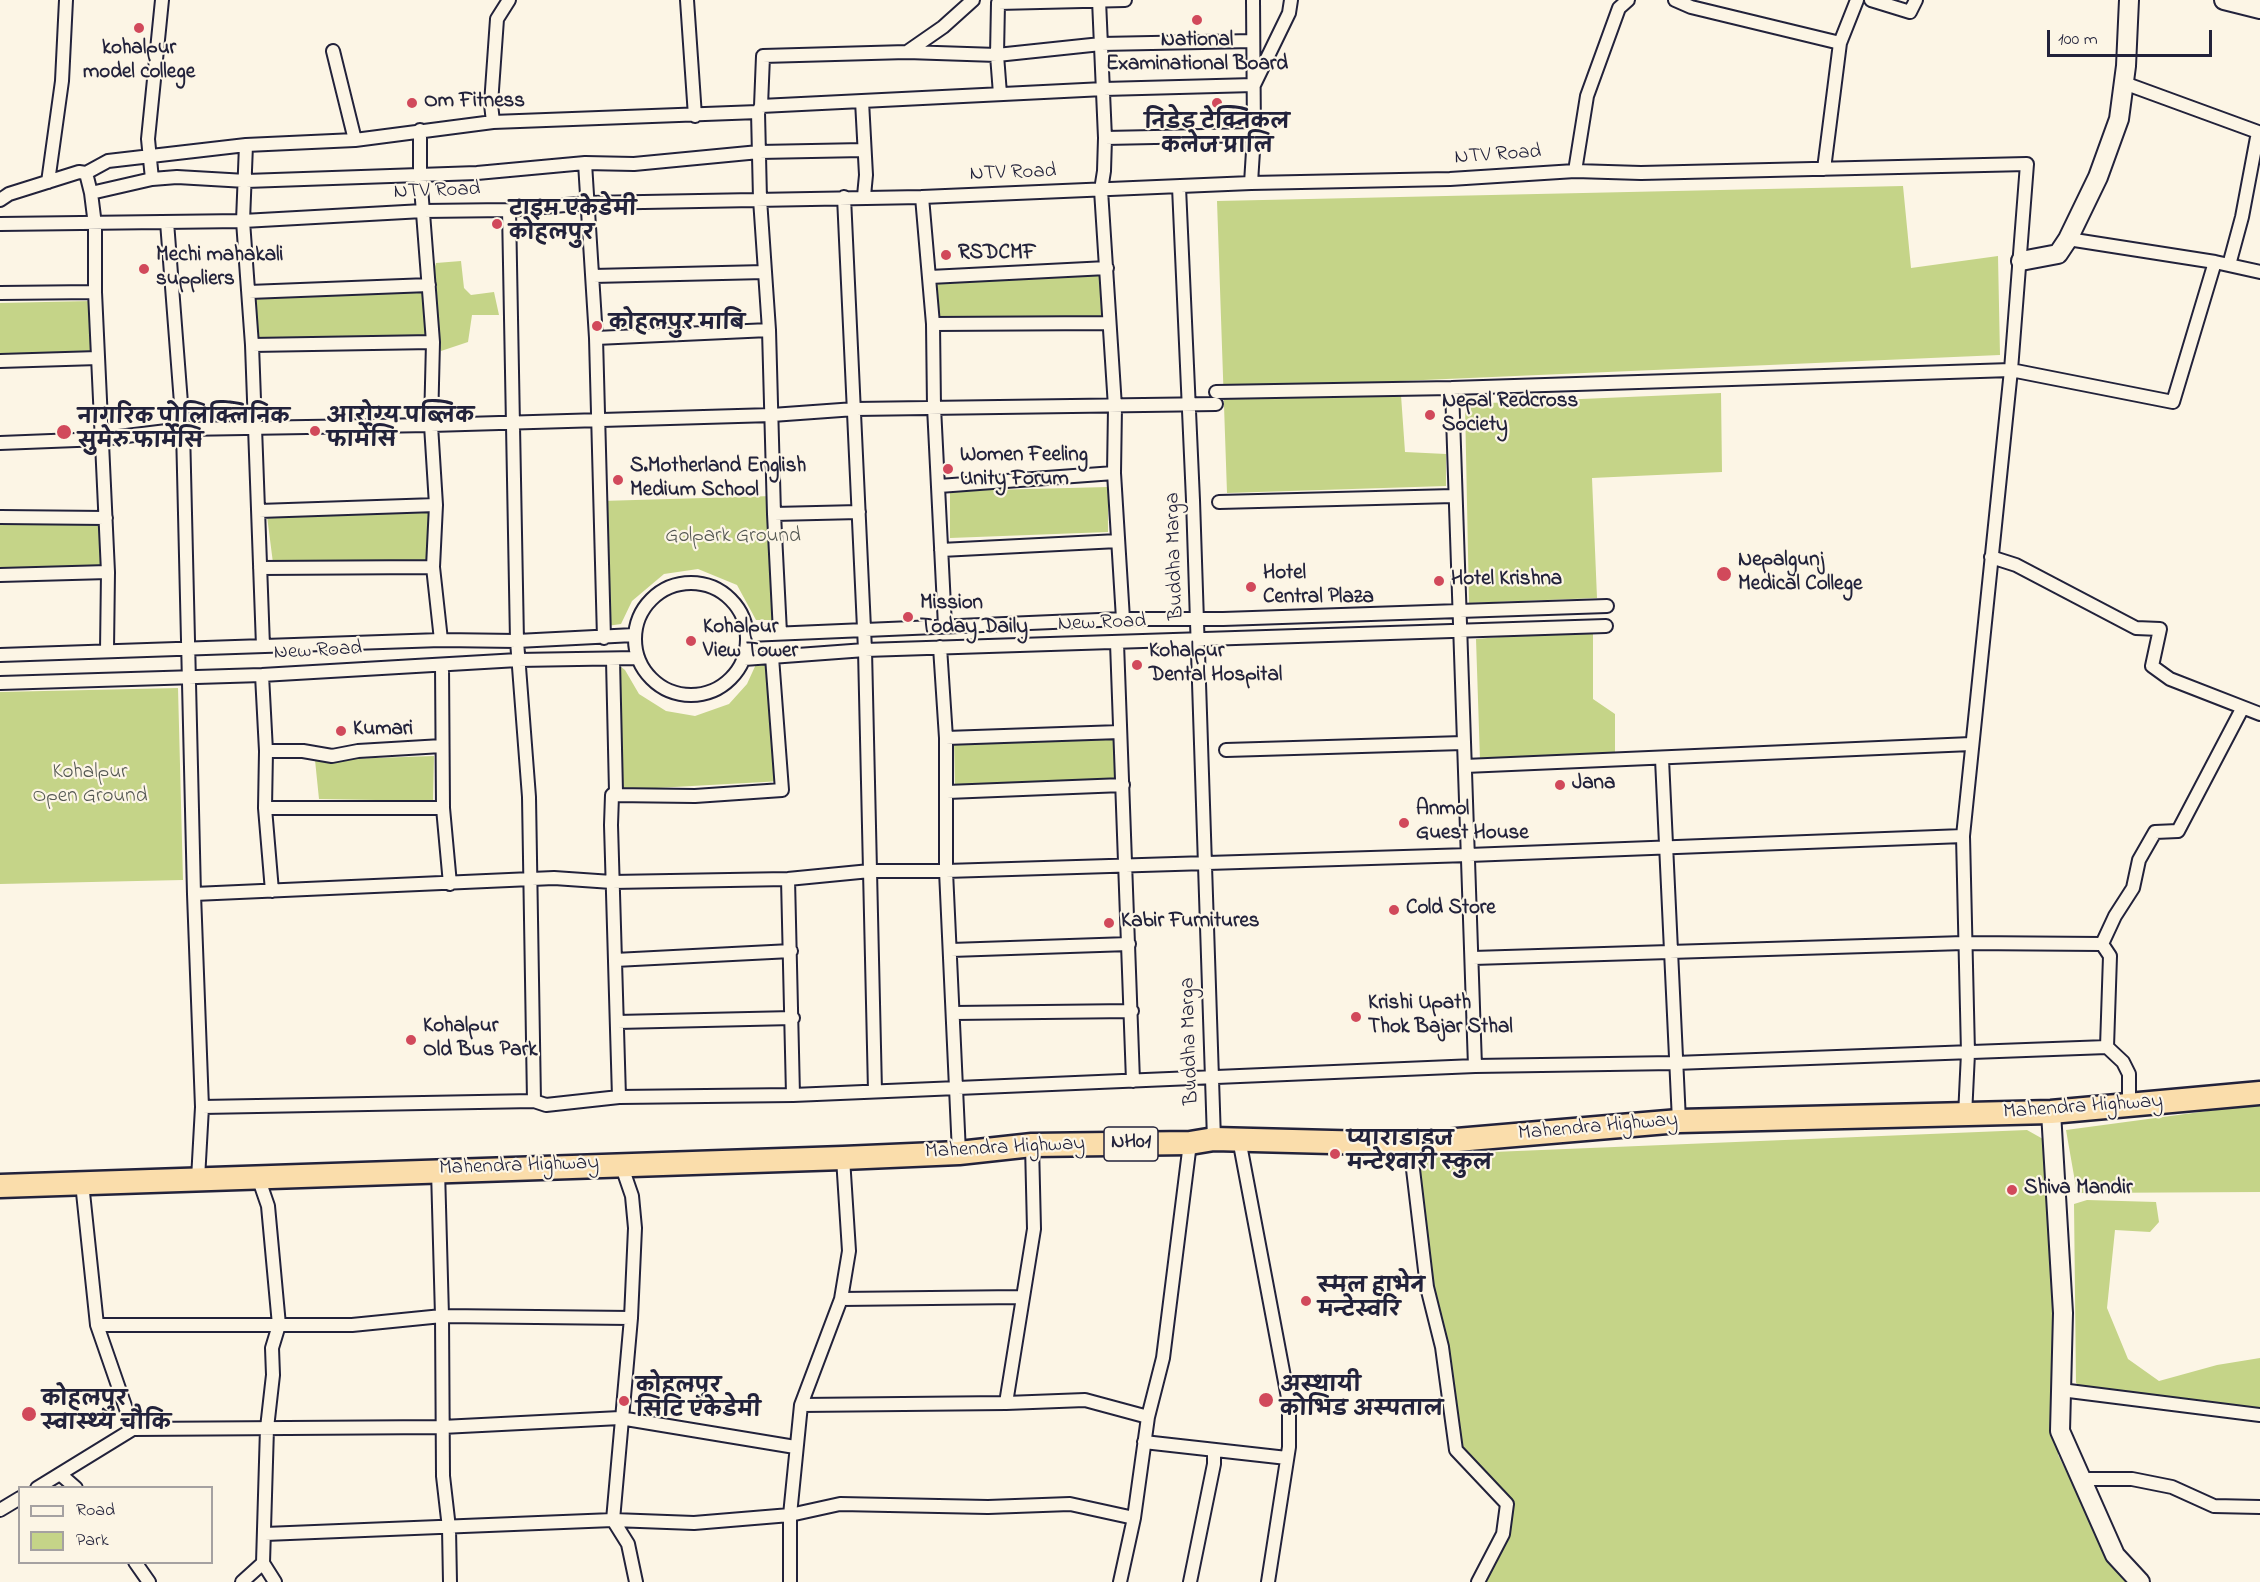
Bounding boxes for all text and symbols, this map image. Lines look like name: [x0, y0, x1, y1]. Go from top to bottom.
marker: National Examinational Board: [1190, 13, 1204, 27]
scale bar: [2050, 18, 2215, 56]
marker: kohalpur model college: [132, 21, 146, 35]
text: 100 m: [2058, 27, 2098, 53]
place label: National Examinational Board: [1106, 29, 1288, 79]
place label: kohalpur model college: [83, 37, 195, 87]
place label: Om Fitness: [424, 90, 525, 116]
marker: Om Fitness: [405, 96, 419, 110]
marker: निडेड टेक्निकल कलेज प्रालि: [1210, 96, 1224, 110]
place label: निडेड टेक्निकल कलेज प्रालि: [1144, 112, 1290, 162]
street label: NTV Road: [1454, 140, 1542, 172]
street label: NTV Road: [969, 160, 1057, 188]
street label: NTV Road: [393, 178, 481, 206]
place label: टाइम एकेडेमी कोहलपुर: [509, 199, 636, 249]
marker: टाइम एकेडेमी कोहलपुर: [490, 217, 504, 231]
place label: RSDCMF: [958, 242, 1036, 268]
place label: Mechi mahakali suppliers: [156, 244, 283, 294]
marker: RSDCMF: [939, 248, 953, 262]
marker: Mechi mahakali suppliers: [137, 262, 151, 276]
place label: कोहलपुर माबि: [609, 313, 745, 339]
marker: कोहलपुर माबि: [590, 319, 604, 333]
place label: Nepal Redcross Society: [1442, 390, 1578, 440]
place label: आरोग्य पब्लिक फार्मेसि: [327, 406, 474, 456]
place label: नागरिक पोलिक्लिनिक सुमेरु फार्मेसि: [78, 407, 290, 457]
marker: Nepal Redcross Society: [1423, 408, 1437, 422]
marker: नागरिक पोलिक्लिनिक सुमेरु फार्मेसि: [55, 423, 73, 441]
marker: आरोग्य पब्लिक फार्मेसि: [308, 424, 322, 438]
place label: Women Feeling Unity Forum: [960, 444, 1088, 494]
place label: S.Motherland English Medium School: [630, 455, 806, 505]
marker: Women Feeling Unity Forum: [941, 462, 955, 476]
marker: S.Motherland English Medium School: [611, 473, 625, 487]
street label: Buddha Marga: [1161, 492, 1191, 620]
park label: Golpark Ground: [665, 525, 801, 551]
place label: Nepalgunj Medical College: [1738, 549, 1862, 599]
place label: Hotel Central Plaza: [1263, 562, 1374, 612]
marker: Nepalgunj Medical College: [1715, 565, 1733, 583]
place label: Hotel Krishna: [1451, 568, 1562, 594]
marker: Hotel Krishna: [1432, 574, 1446, 588]
marker: Hotel Central Plaza: [1244, 580, 1258, 594]
place label: Mission Today Daily: [920, 592, 1028, 642]
marker: Mission Today Daily: [901, 610, 915, 624]
street label: New Road: [1057, 610, 1147, 638]
place label: Kohalpur View Tower: [703, 616, 798, 666]
marker: Kohalpur View Tower: [684, 634, 698, 648]
street label: New Road: [273, 637, 363, 667]
place label: Kohalpur Dental Hospital: [1149, 640, 1282, 690]
marker: Kohalpur Dental Hospital: [1130, 658, 1144, 672]
place label: Kumari: [353, 718, 413, 744]
marker: Kumari: [334, 724, 348, 738]
park label: Kohalpur Open Ground: [33, 761, 147, 811]
place label: Jana: [1572, 772, 1615, 798]
marker: Jana: [1553, 778, 1567, 792]
place label: Anmol Guest House: [1416, 798, 1529, 848]
marker: Anmol Guest House: [1397, 816, 1411, 830]
place label: Cold Store: [1406, 897, 1496, 923]
marker: Cold Store: [1387, 903, 1401, 917]
place label: Kabir Furnitures: [1121, 910, 1259, 936]
marker: Kabir Furnitures: [1102, 916, 1116, 930]
street label: Buddha Marga: [1176, 977, 1206, 1105]
place label: Krishi Upath Thok Bajar Sthal: [1368, 992, 1513, 1042]
marker: Krishi Upath Thok Bajar Sthal: [1349, 1010, 1363, 1024]
place label: Kohalpur Old Bus Park: [423, 1015, 537, 1065]
marker: Kohalpur Old Bus Park: [404, 1033, 418, 1047]
street label: Mahendra Highway: [2002, 1090, 2164, 1126]
street label: Mahendra Highway: [1517, 1108, 1679, 1148]
road number: NH01: [1104, 1127, 1158, 1161]
place label: प्याराडाइज मन्टेश्वारी स्कुल: [1347, 1129, 1492, 1179]
street label: Mahendra Highway: [924, 1132, 1086, 1166]
marker: प्याराडाइज मन्टेश्वारी स्कुल: [1328, 1147, 1342, 1161]
street label: Mahendra Highway: [439, 1152, 599, 1182]
place label: Shiva Mandir: [2024, 1177, 2132, 1203]
marker: Shiva Mandir: [2005, 1183, 2019, 1197]
place label: स्मल हाभेन मन्टेस्वरि: [1318, 1276, 1424, 1326]
marker: स्मल हाभेन मन्टेस्वरि: [1299, 1294, 1313, 1308]
place label: अस्थायी कोभिड अस्पताल: [1280, 1375, 1443, 1425]
place label: कोहलपुर सिटि एकेडेमी: [636, 1376, 761, 1426]
place label: कोहलपुर स्वास्थ्य चौकि: [42, 1389, 171, 1439]
marker: अस्थायी कोभिड अस्पताल: [1257, 1391, 1275, 1409]
marker: कोहलपुर सिटि एकेडेमी: [617, 1394, 631, 1408]
marker: कोहलपुर स्वास्थ्य चौकि: [20, 1405, 38, 1423]
legend: [18, 1486, 213, 1564]
text: Road: [76, 1498, 115, 1524]
text: Park: [76, 1528, 109, 1554]

